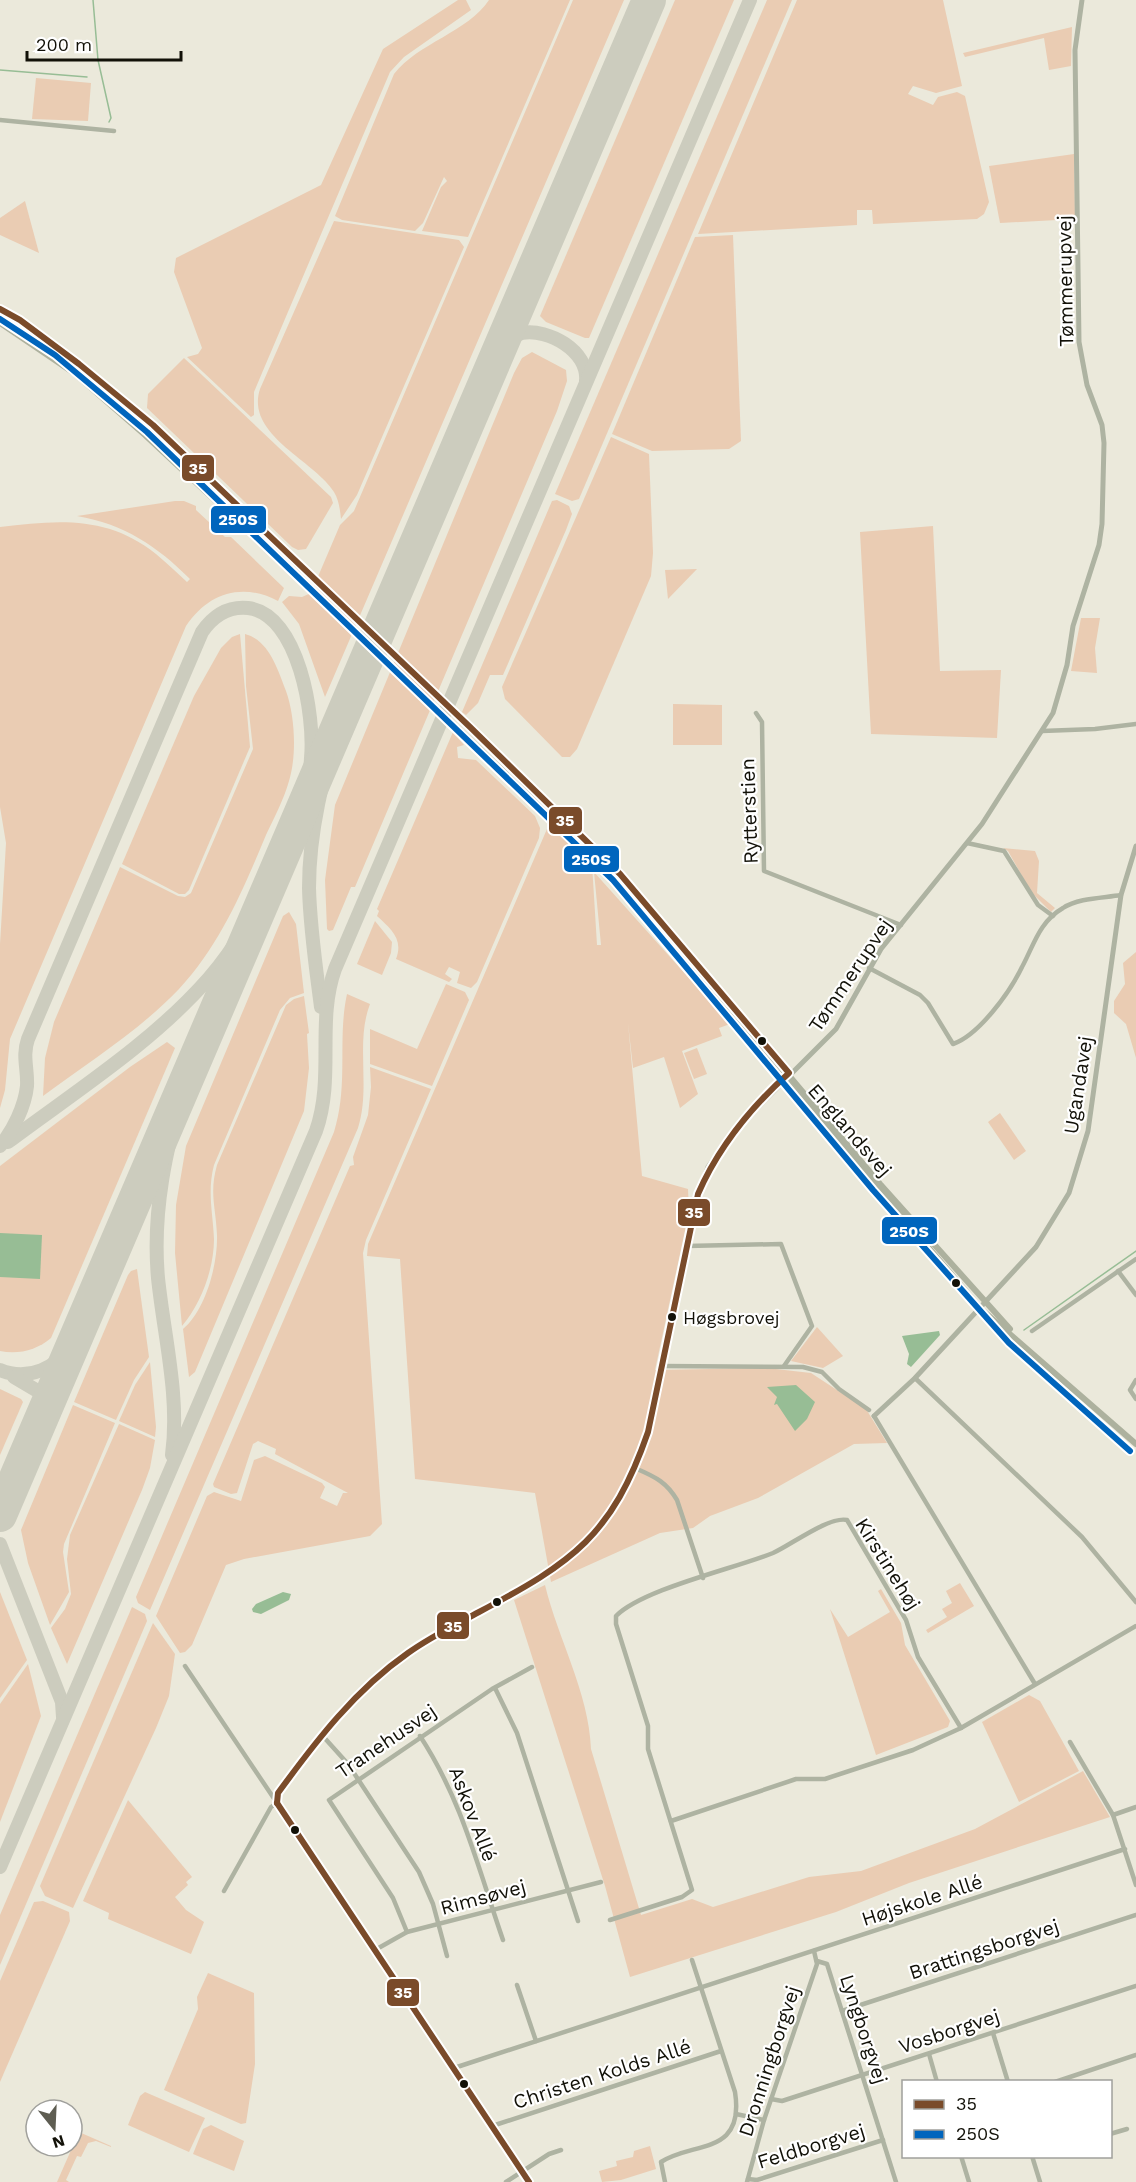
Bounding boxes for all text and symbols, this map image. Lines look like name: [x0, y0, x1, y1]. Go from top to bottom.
scale bar: [27, 24, 182, 62]
text: 200 m: [36, 34, 92, 55]
street label: Tømmerupvej: [1052, 215, 1078, 347]
line badge: 35: [181, 454, 215, 482]
text: 35: [189, 459, 207, 478]
line badge: 250S: [210, 505, 267, 534]
text: 250S: [218, 510, 258, 529]
street label: Rytterstien: [735, 758, 763, 864]
line badge: 35: [548, 806, 583, 835]
text: 35: [556, 811, 574, 830]
line badge: 250S: [563, 845, 620, 873]
text: 250S: [571, 850, 611, 869]
street label: Tømmerupvej: [803, 914, 897, 1036]
street label: Ugandavej: [1058, 1034, 1098, 1136]
unlabelled marker: [756, 1035, 768, 1047]
street label: Englandsvej: [803, 1078, 897, 1182]
line badge: 35: [677, 1198, 711, 1227]
text: 35: [685, 1203, 703, 1222]
line badge: 250S: [881, 1216, 938, 1245]
text: 250S: [889, 1222, 929, 1241]
unlabelled marker: [950, 1277, 962, 1289]
place label: Høgsbrovej: [683, 1307, 780, 1328]
marker: Høgsbrovej: [666, 1311, 678, 1323]
street label: Kirstinehøj: [850, 1514, 926, 1614]
unlabelled marker: [491, 1596, 503, 1608]
line badge: 35: [436, 1611, 470, 1640]
text: 35: [444, 1617, 462, 1636]
street label: Tranehusvej: [331, 1699, 441, 1783]
street label: Askov Allé: [444, 1763, 502, 1865]
unlabelled marker: [289, 1824, 301, 1836]
street label: Højskole Allé: [858, 1869, 986, 1931]
street label: Rimsøvej: [438, 1874, 528, 1920]
street label: Brattingsborgvej: [906, 1913, 1062, 1985]
street label: Lyngborgvej: [835, 1971, 893, 2087]
line badge: 35: [386, 1978, 420, 2007]
street label: Dronningborgvej: [733, 1982, 805, 2140]
text: 35: [394, 1983, 412, 2002]
street label: Vosborgvej: [896, 2003, 1002, 2059]
street label: Christen Kolds Allé: [510, 2034, 694, 2114]
unlabelled marker: [458, 2078, 470, 2090]
legend: [902, 2080, 1112, 2158]
text: 35: [956, 2093, 977, 2114]
north arrow: [24, 2098, 84, 2158]
street label: Feldborgvej: [754, 2118, 868, 2174]
text: 250S: [956, 2123, 1000, 2144]
text: N: [50, 2131, 67, 2153]

